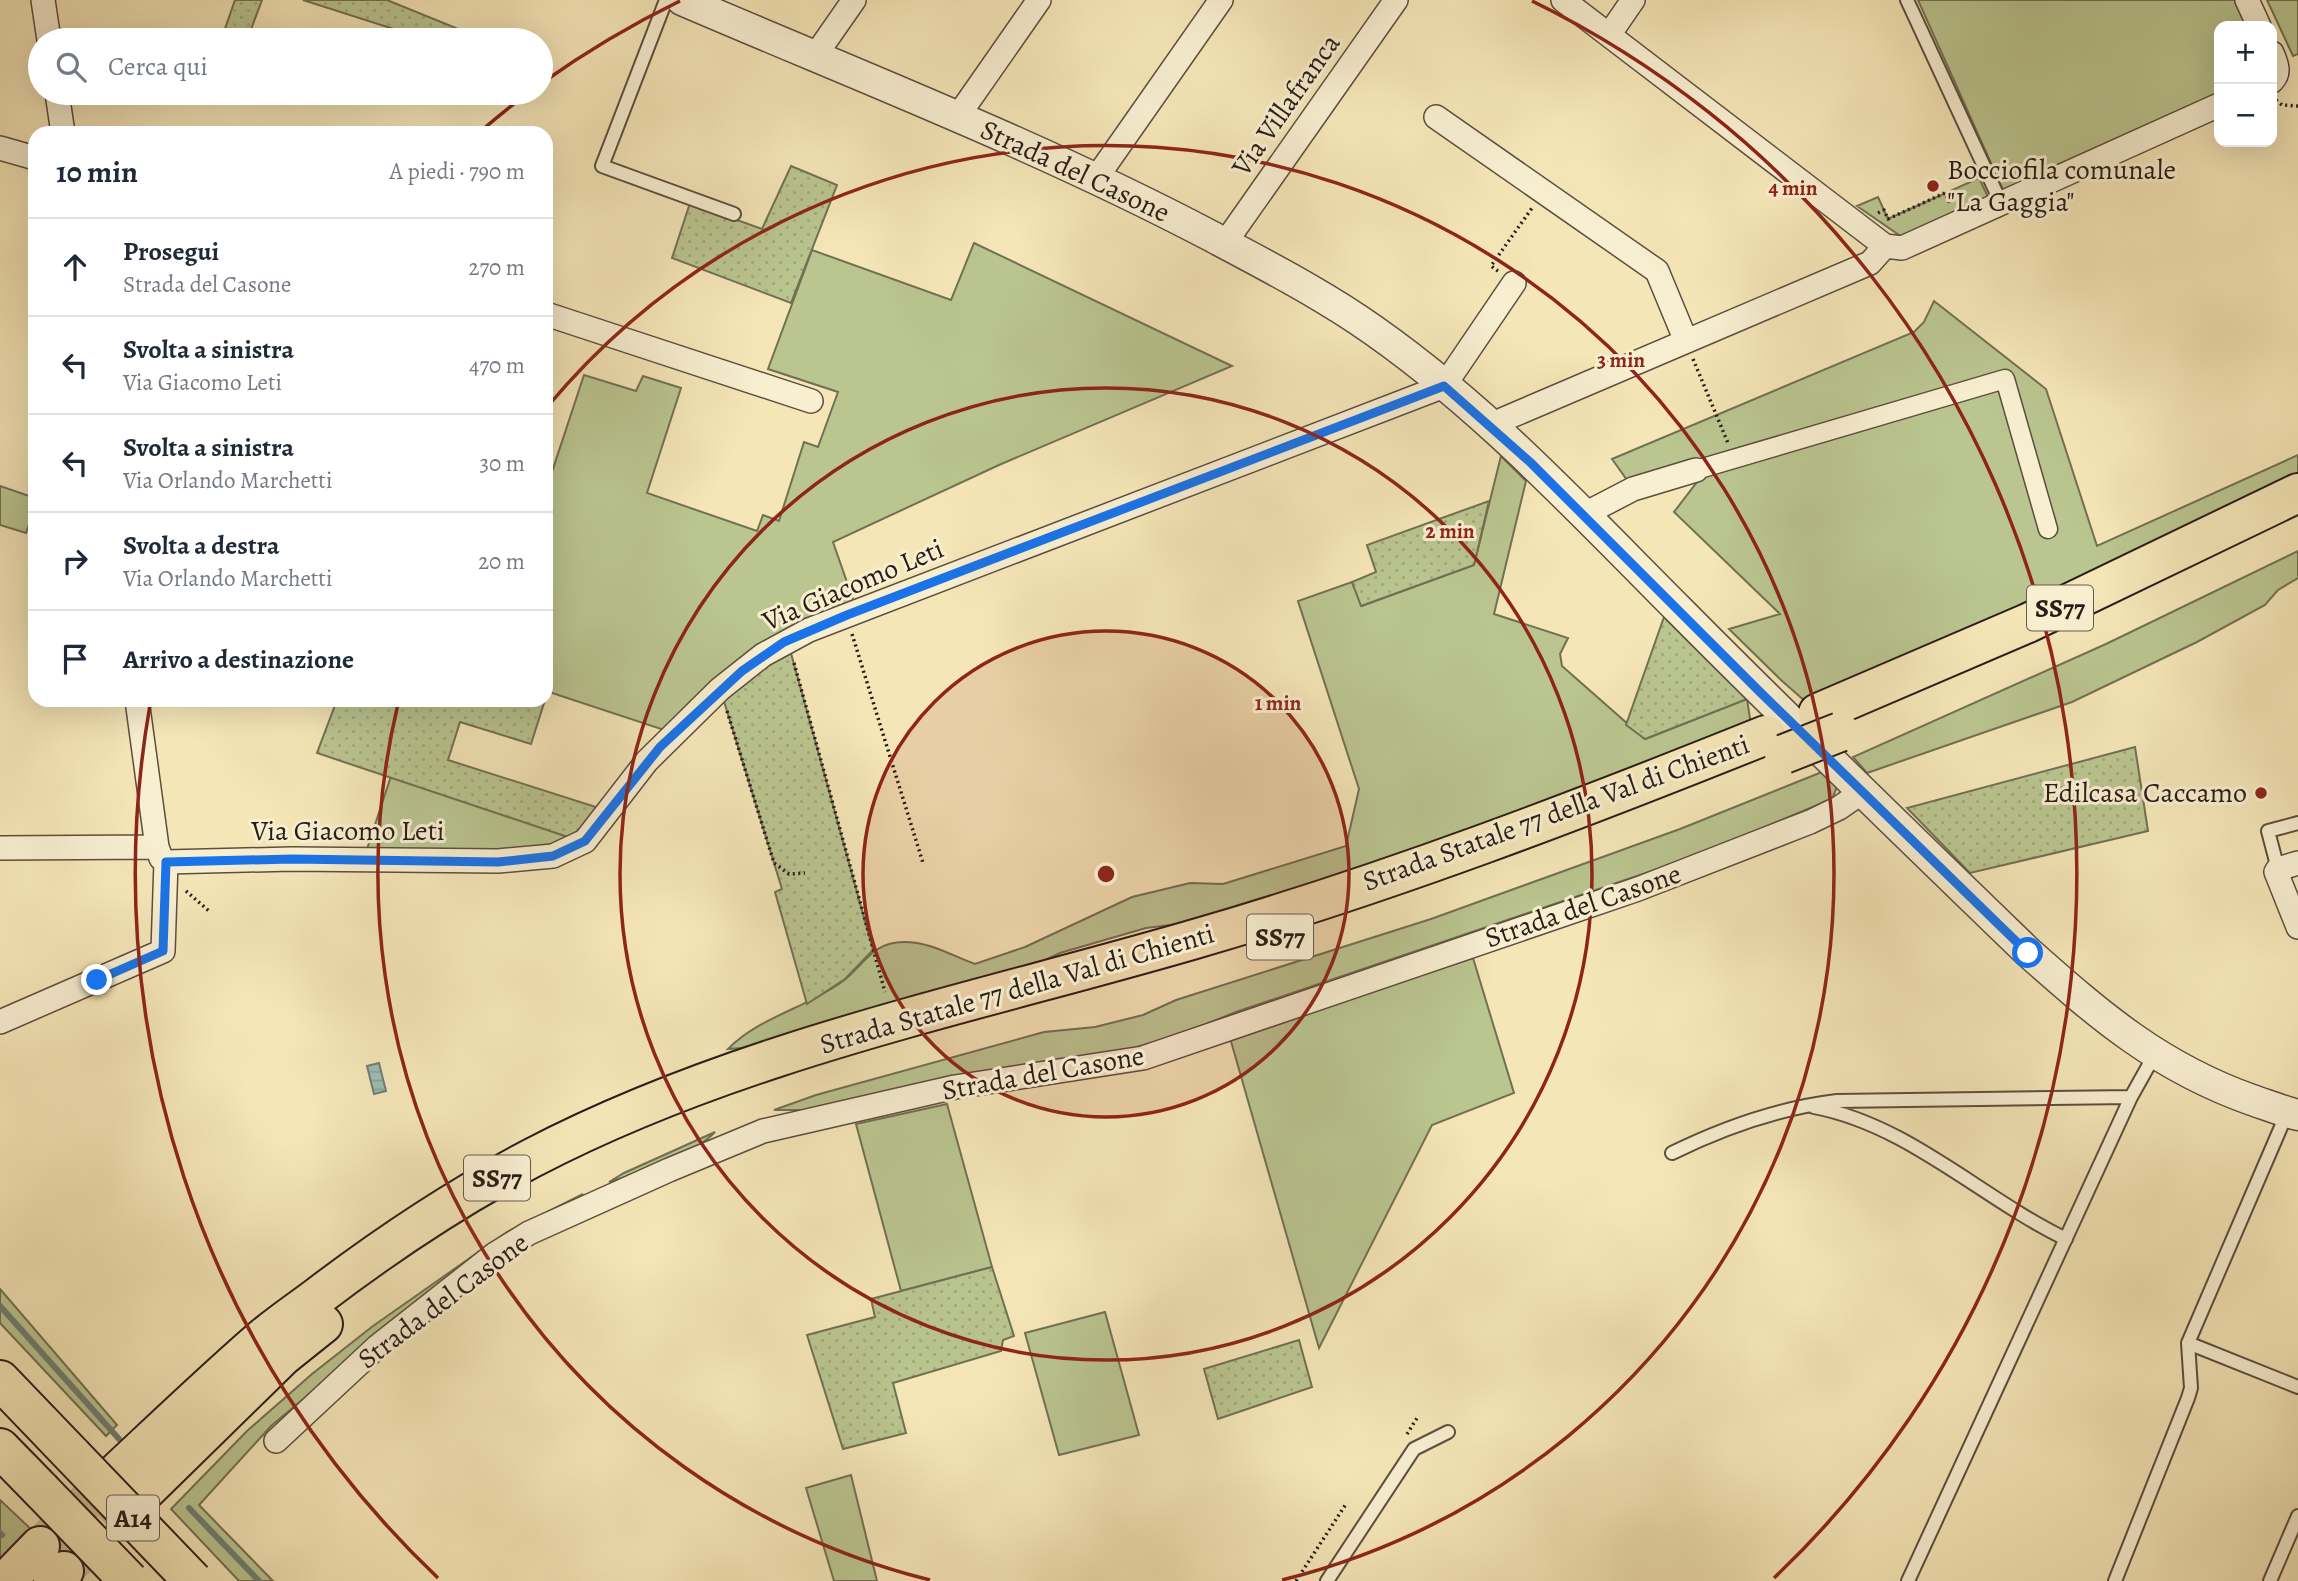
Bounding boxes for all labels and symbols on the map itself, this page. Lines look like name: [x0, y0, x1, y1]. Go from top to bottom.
street label: Via Villafranca: [1222, 26, 1349, 185]
street label: Strada del Casone: [974, 110, 1176, 232]
place label: Bocciofila comunale "La Gaggia": [1947, 151, 2176, 221]
text: 4 min: [1768, 174, 1818, 202]
marker: Bocciofila comunale "La Gaggia": [1925, 178, 1941, 194]
text: 3 min: [1597, 346, 1645, 374]
text: 2 min: [1425, 517, 1475, 545]
street label: Via Giacomo Leti: [756, 530, 950, 641]
road number: SS77: [2027, 586, 2093, 630]
text: 1 min: [1255, 689, 1302, 717]
street label: Strada Statale 77 della Val di Chienti: [1358, 725, 1754, 901]
place label: Edilcasa Caccamo: [2043, 774, 2247, 812]
marker: Edilcasa Caccamo: [2253, 785, 2269, 801]
street label: Via Giacomo Leti: [250, 812, 445, 850]
street label: Strada del Casone: [1480, 855, 1686, 957]
centre of rings: [1094, 862, 1118, 886]
street label: Strada Statale 77 della Val di Chienti: [815, 914, 1219, 1064]
road number: SS77: [1247, 914, 1313, 960]
route start: [2012, 937, 2043, 968]
route end: [81, 964, 112, 995]
street label: Strada del Casone: [939, 1037, 1147, 1109]
road number: SS77: [464, 1156, 530, 1200]
street label: Strada del Casone: [350, 1224, 536, 1378]
road number: A14: [107, 1496, 159, 1540]

